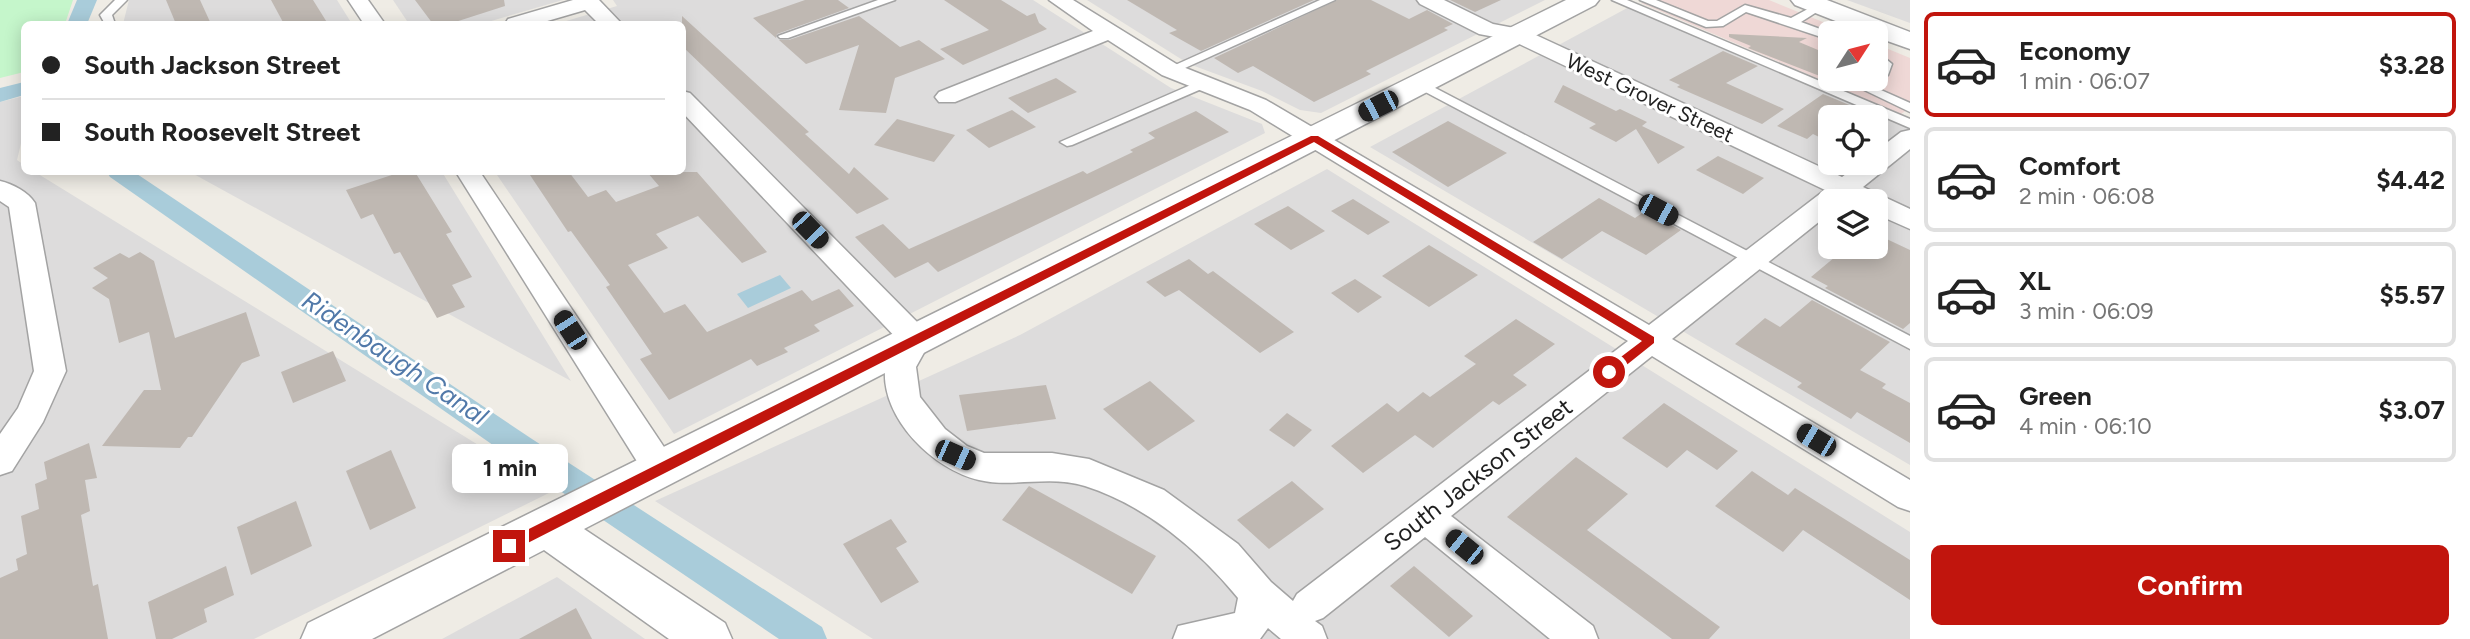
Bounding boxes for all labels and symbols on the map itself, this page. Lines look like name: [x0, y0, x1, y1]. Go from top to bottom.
north arrow: [1818, 21, 1888, 91]
street label: West Grover Street: [1563, 48, 1738, 147]
car: [1355, 87, 1402, 125]
car: [1635, 191, 1682, 229]
car: [788, 208, 833, 252]
water label: Ridenbaugh Canal: [296, 284, 494, 432]
car: [550, 307, 591, 353]
route start: [1593, 356, 1625, 388]
street label: South Jackson Street: [1378, 392, 1578, 557]
car: [1793, 420, 1840, 460]
car: [932, 437, 979, 473]
callout: 1 min: [451, 444, 567, 494]
car: [1442, 526, 1487, 568]
route end: [493, 530, 525, 562]

